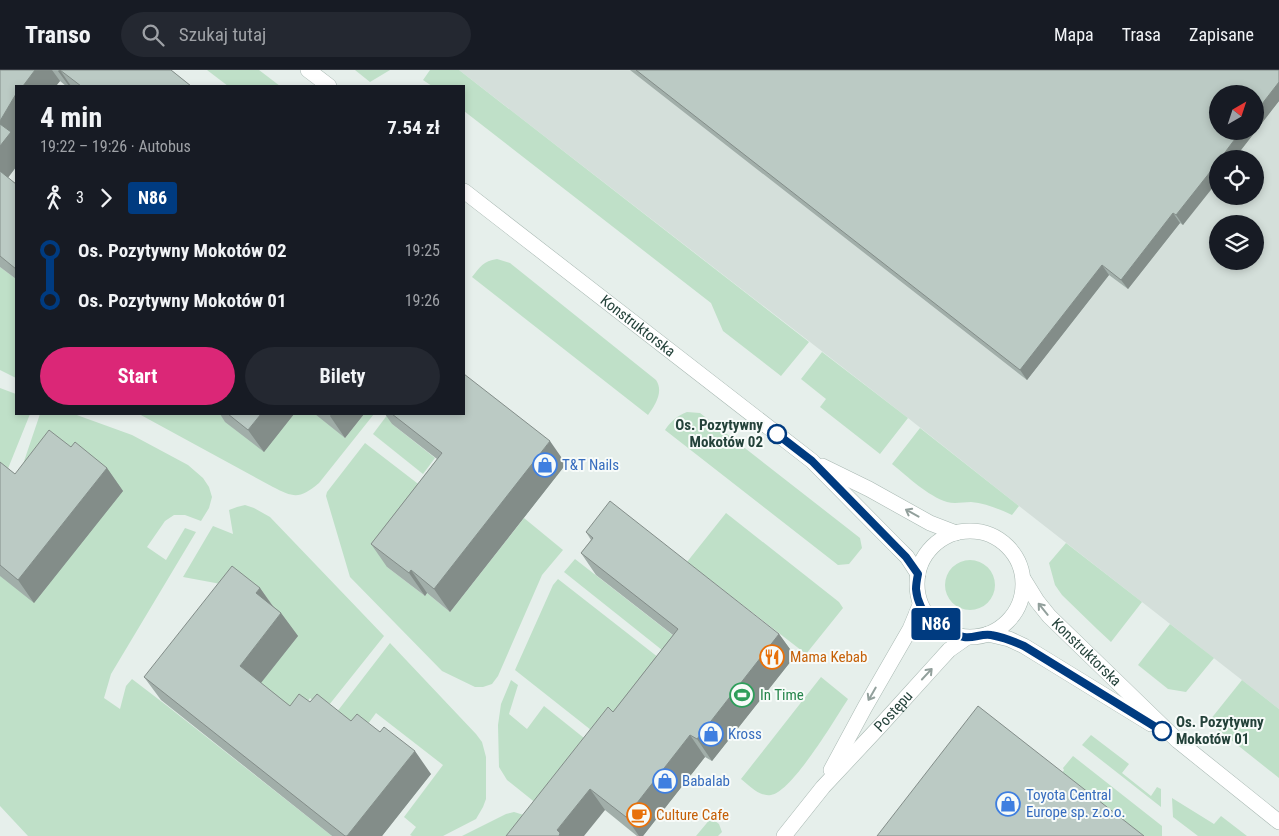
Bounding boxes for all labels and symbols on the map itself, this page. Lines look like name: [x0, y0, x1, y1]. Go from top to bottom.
north arrow: [1209, 85, 1264, 140]
street label: Konstruktorska: [597, 291, 679, 361]
place label: Os. Pozytywny Mokotów 02: [675, 416, 763, 451]
marker: Os. Pozytywny Mokotów 02: [767, 424, 787, 444]
shop icon: T&T Nails: [532, 452, 558, 478]
place label: T&T Nails: [562, 456, 619, 474]
one-way arrow: [905, 508, 919, 518]
one-way arrow: [1038, 602, 1049, 615]
line badge: N86: [907, 608, 965, 640]
street label: Konstruktorska: [1048, 615, 1125, 690]
restaurant icon: Mama Kebab: [759, 644, 785, 670]
place label: Mama Kebab: [790, 648, 867, 666]
one-way arrow: [921, 667, 933, 680]
sports icon: In Time: [729, 682, 755, 708]
place label: In Time: [760, 686, 804, 704]
one-way arrow: [867, 686, 877, 701]
street label: Postępu: [870, 687, 916, 735]
place label: Os. Pozytywny Mokotów 01: [1176, 713, 1264, 748]
shop icon: Kross: [698, 721, 724, 747]
marker: Os. Pozytywny Mokotów 01: [1152, 721, 1172, 741]
place label: Kross: [728, 725, 762, 743]
shop icon: Babalab: [652, 768, 678, 794]
place label: Babalab: [682, 772, 730, 790]
place label: Toyota Central Europe sp. z.o.o.: [1026, 786, 1126, 821]
shop icon: Toyota Central Europe sp. z.o.o.: [995, 791, 1021, 817]
cafe icon: Culture Cafe: [626, 802, 652, 828]
place label: Culture Cafe: [656, 806, 729, 824]

